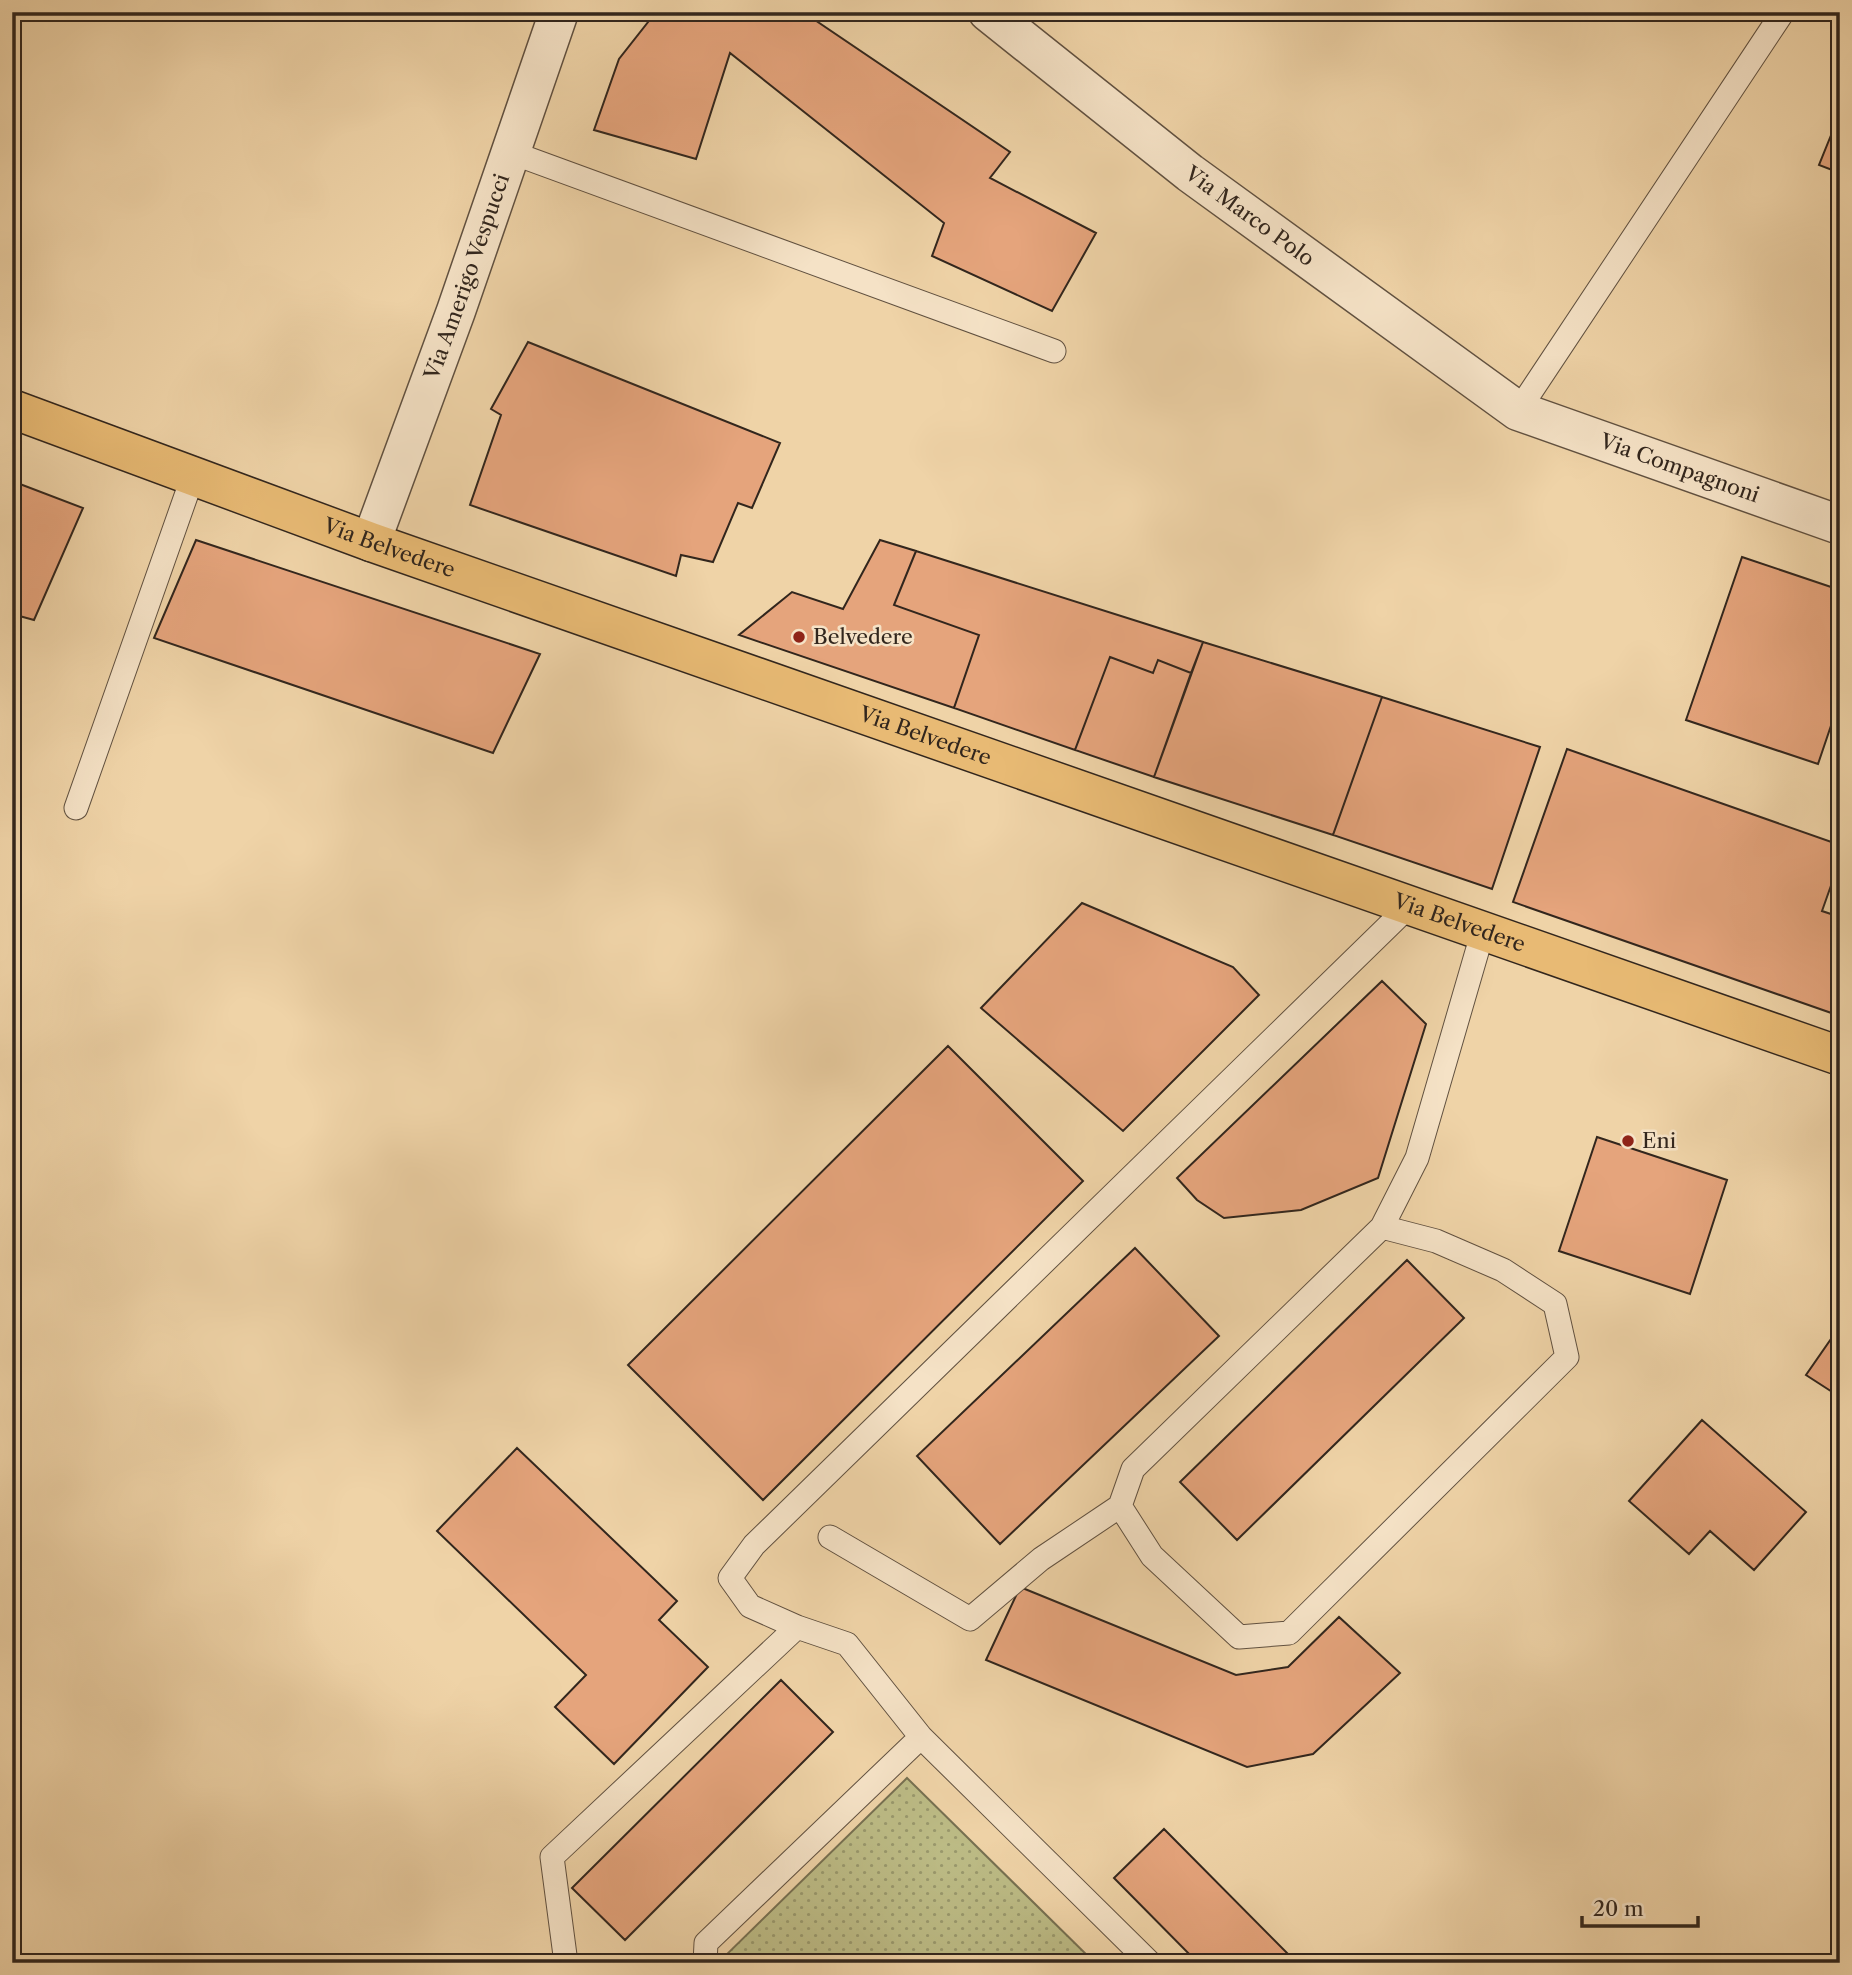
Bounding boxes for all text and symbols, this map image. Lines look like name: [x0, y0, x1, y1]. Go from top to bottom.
street label: Via Marco Polo: [1180, 160, 1319, 271]
street label: Via Amerigo Vespucci: [418, 171, 514, 384]
street label: Via Compagnoni: [1596, 428, 1763, 507]
street label: Via Belvedere: [319, 512, 458, 582]
place label: Belvedere: [813, 624, 913, 649]
marker: Belvedere: [791, 629, 807, 645]
street label: Via Belvedere: [855, 701, 995, 770]
street label: Via Belvedere: [1389, 887, 1529, 957]
place label: Eni: [1642, 1128, 1676, 1153]
marker: Eni: [1620, 1133, 1636, 1149]
scale bar: [1582, 1884, 1698, 1928]
text: 20 m: [1593, 1896, 1644, 1921]

